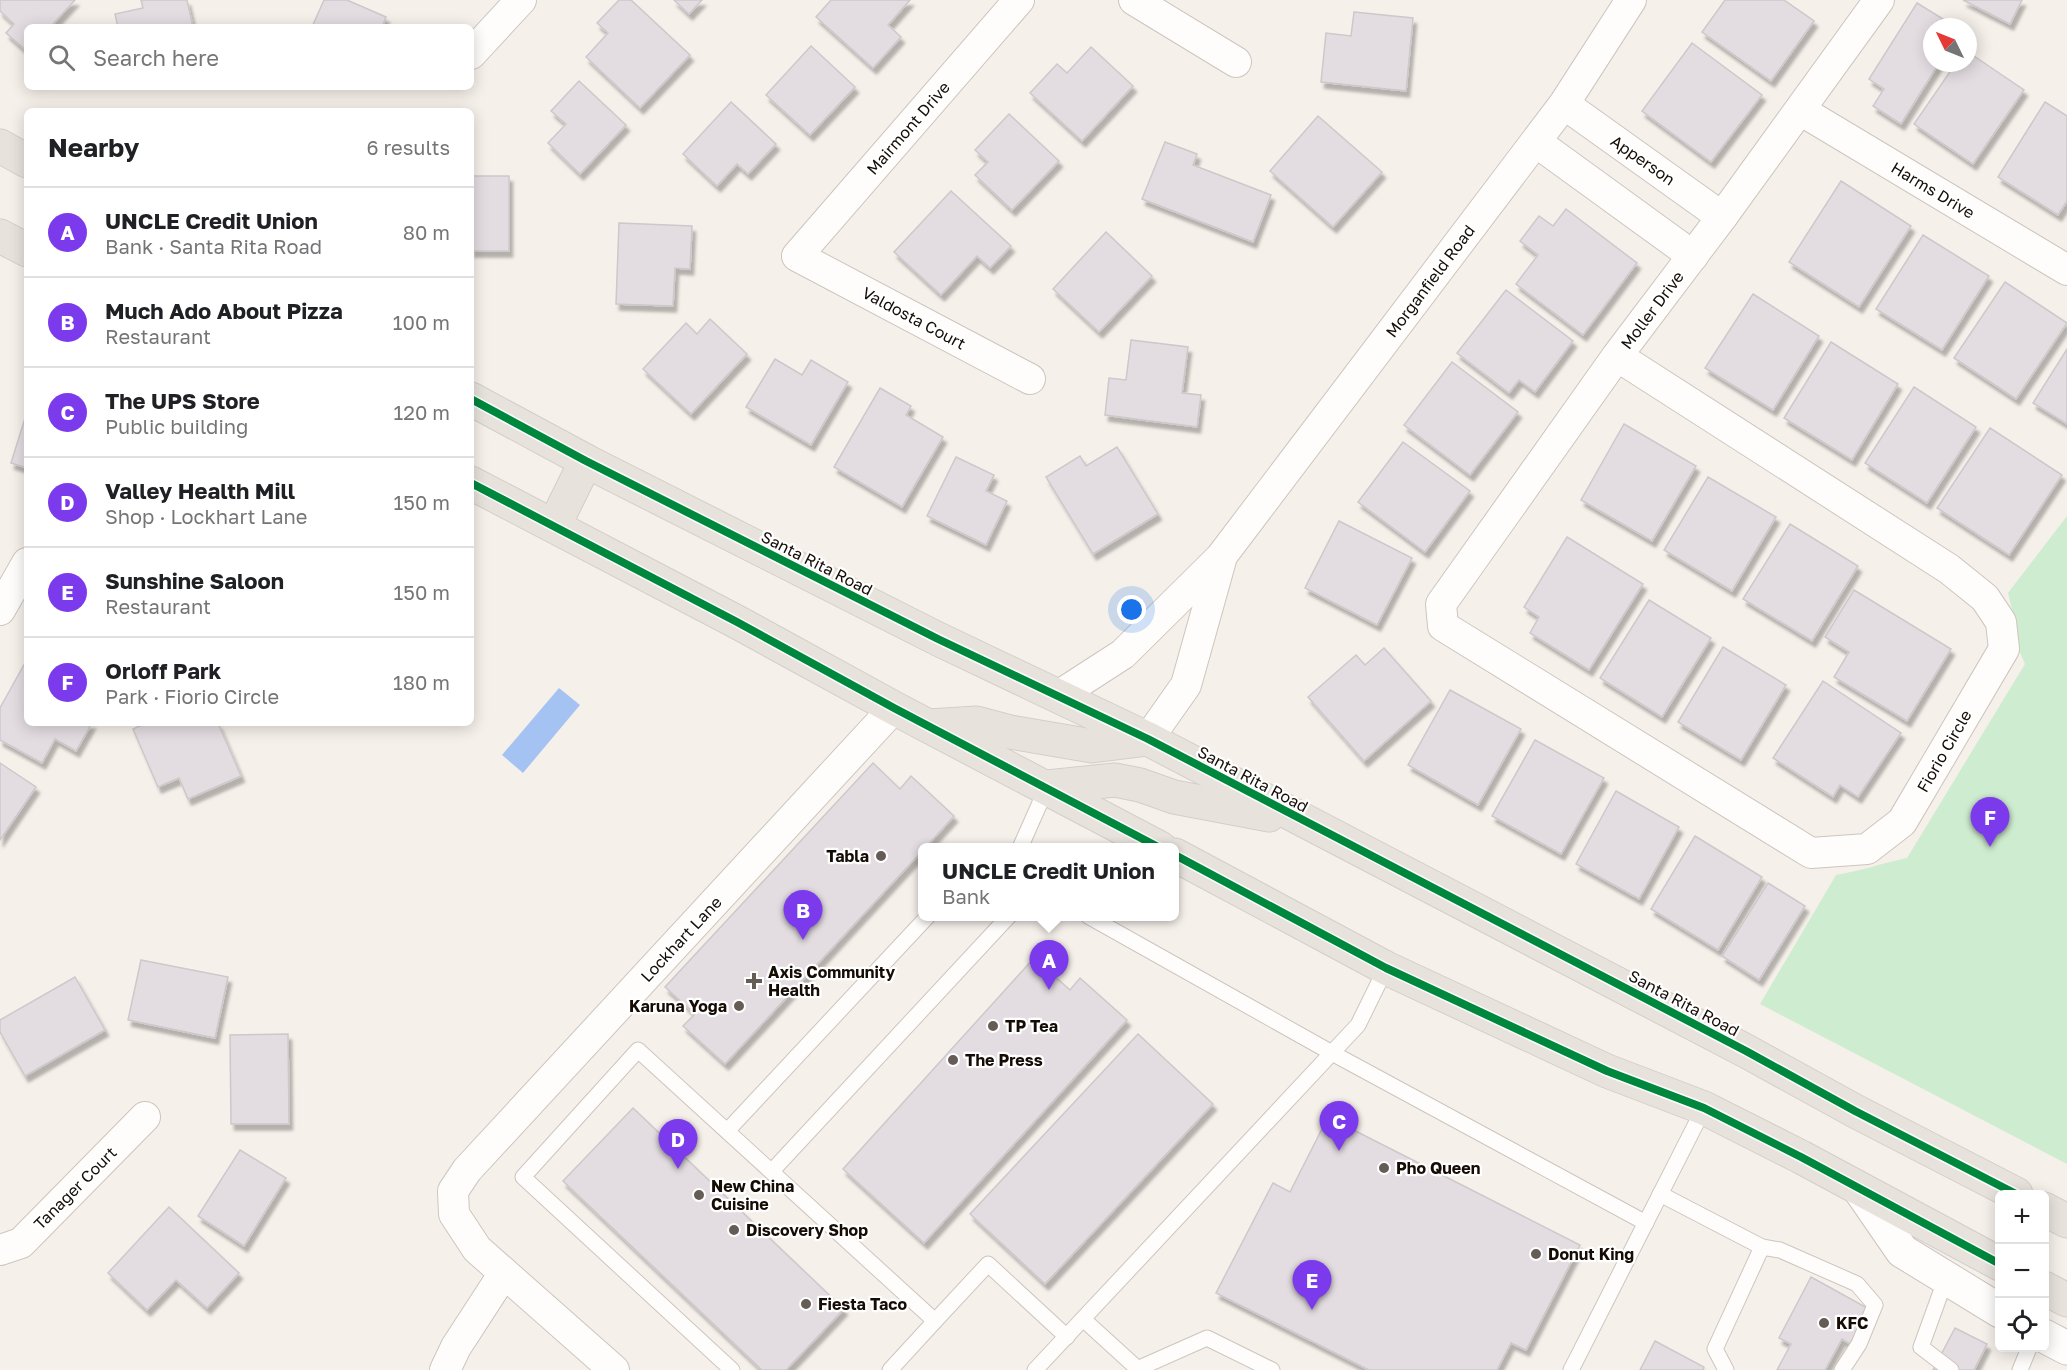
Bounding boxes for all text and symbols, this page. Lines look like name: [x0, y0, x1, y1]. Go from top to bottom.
north arrow: [1923, 18, 1977, 72]
search box: [24, 24, 474, 90]
icon: search: [45, 41, 78, 74]
text: Search here: [93, 44, 219, 71]
street label: Mairmont Drive: [862, 77, 954, 179]
street label: Apperson: [1607, 131, 1679, 189]
text: Nearby: [48, 132, 139, 163]
text: 6 results: [366, 135, 450, 159]
street label: Harms Drive: [1888, 157, 1978, 223]
text: UNCLE Credit Union: [105, 207, 318, 234]
text: A: [60, 220, 75, 244]
text: 80 m: [403, 220, 450, 244]
street label: Morganfield Road: [1381, 221, 1479, 341]
text: Bank · Santa Rita Road: [105, 234, 322, 258]
street label: Moller Drive: [1616, 267, 1688, 353]
street label: Valdosta Court: [859, 282, 969, 354]
text: Much Ado About Pizza: [105, 297, 343, 324]
text: B: [60, 310, 75, 334]
text: 100 m: [393, 310, 450, 334]
text: Restaurant: [105, 324, 211, 348]
text: The UPS Store: [105, 387, 260, 414]
text: C: [60, 400, 75, 424]
text: 120 m: [394, 400, 450, 424]
text: Public building: [105, 414, 248, 438]
text: Valley Health Mill: [105, 477, 295, 504]
text: D: [60, 490, 75, 514]
text: 150 m: [394, 490, 450, 514]
text: Shop · Lockhart Lane: [105, 504, 307, 528]
street label: Santa Rita Road: [758, 526, 876, 600]
text: Sunshine Saloon: [105, 567, 284, 594]
text: E: [61, 580, 74, 604]
text: 150 m: [394, 580, 450, 604]
text: Restaurant: [105, 594, 211, 618]
your location: [1117, 595, 1146, 624]
text: Orloff Park: [105, 657, 221, 684]
text: F: [62, 670, 73, 694]
text: 180 m: [393, 670, 450, 694]
text: Park · Fiorio Circle: [105, 684, 279, 708]
street label: Fiorio Circle: [1912, 706, 1976, 796]
street label: Santa Rita Road: [1194, 741, 1312, 817]
pin: F: [1970, 798, 2010, 847]
popup: [918, 843, 1179, 921]
place label: Tabla: [826, 846, 869, 866]
marker: Tabla: [874, 849, 888, 863]
text: UNCLE Credit Union: [942, 857, 1155, 884]
text: Bank: [942, 884, 990, 908]
pin: B: [784, 890, 822, 940]
street label: Lockhart Lane: [636, 892, 726, 986]
pin: A: [1030, 940, 1068, 990]
place label: Axis Community Health: [768, 962, 895, 1000]
street label: Santa Rita Road: [1625, 965, 1743, 1041]
marker: Axis Community Health: [745, 972, 763, 990]
place label: Karuna Yoga: [629, 996, 727, 1016]
marker: Karuna Yoga: [732, 999, 746, 1013]
place label: TP Tea: [1005, 1016, 1058, 1036]
marker: TP Tea: [986, 1019, 1000, 1033]
place label: The Press: [965, 1050, 1043, 1070]
marker: The Press: [946, 1053, 960, 1067]
pin: C: [1320, 1102, 1358, 1151]
pin: D: [658, 1120, 698, 1169]
street label: Tanager Court: [29, 1142, 121, 1234]
place label: Pho Queen: [1396, 1158, 1480, 1178]
marker: Pho Queen: [1377, 1161, 1391, 1175]
place label: New China Cuisine: [711, 1176, 794, 1214]
marker: New China Cuisine: [692, 1188, 706, 1202]
map controls: [1995, 1190, 2049, 1352]
button: +: [1995, 1190, 2049, 1244]
place label: Discovery Shop: [746, 1220, 868, 1240]
marker: Discovery Shop: [727, 1223, 741, 1237]
place label: Donut King: [1548, 1244, 1634, 1264]
button: −: [1995, 1244, 2049, 1298]
marker: Donut King: [1529, 1247, 1543, 1261]
pin: E: [1292, 1260, 1332, 1310]
place label: Fiesta Taco: [818, 1294, 907, 1314]
marker: Fiesta Taco: [799, 1297, 813, 1311]
button: locate: [1995, 1298, 2049, 1352]
place label: KFC: [1836, 1313, 1868, 1333]
marker: KFC: [1817, 1316, 1831, 1330]

